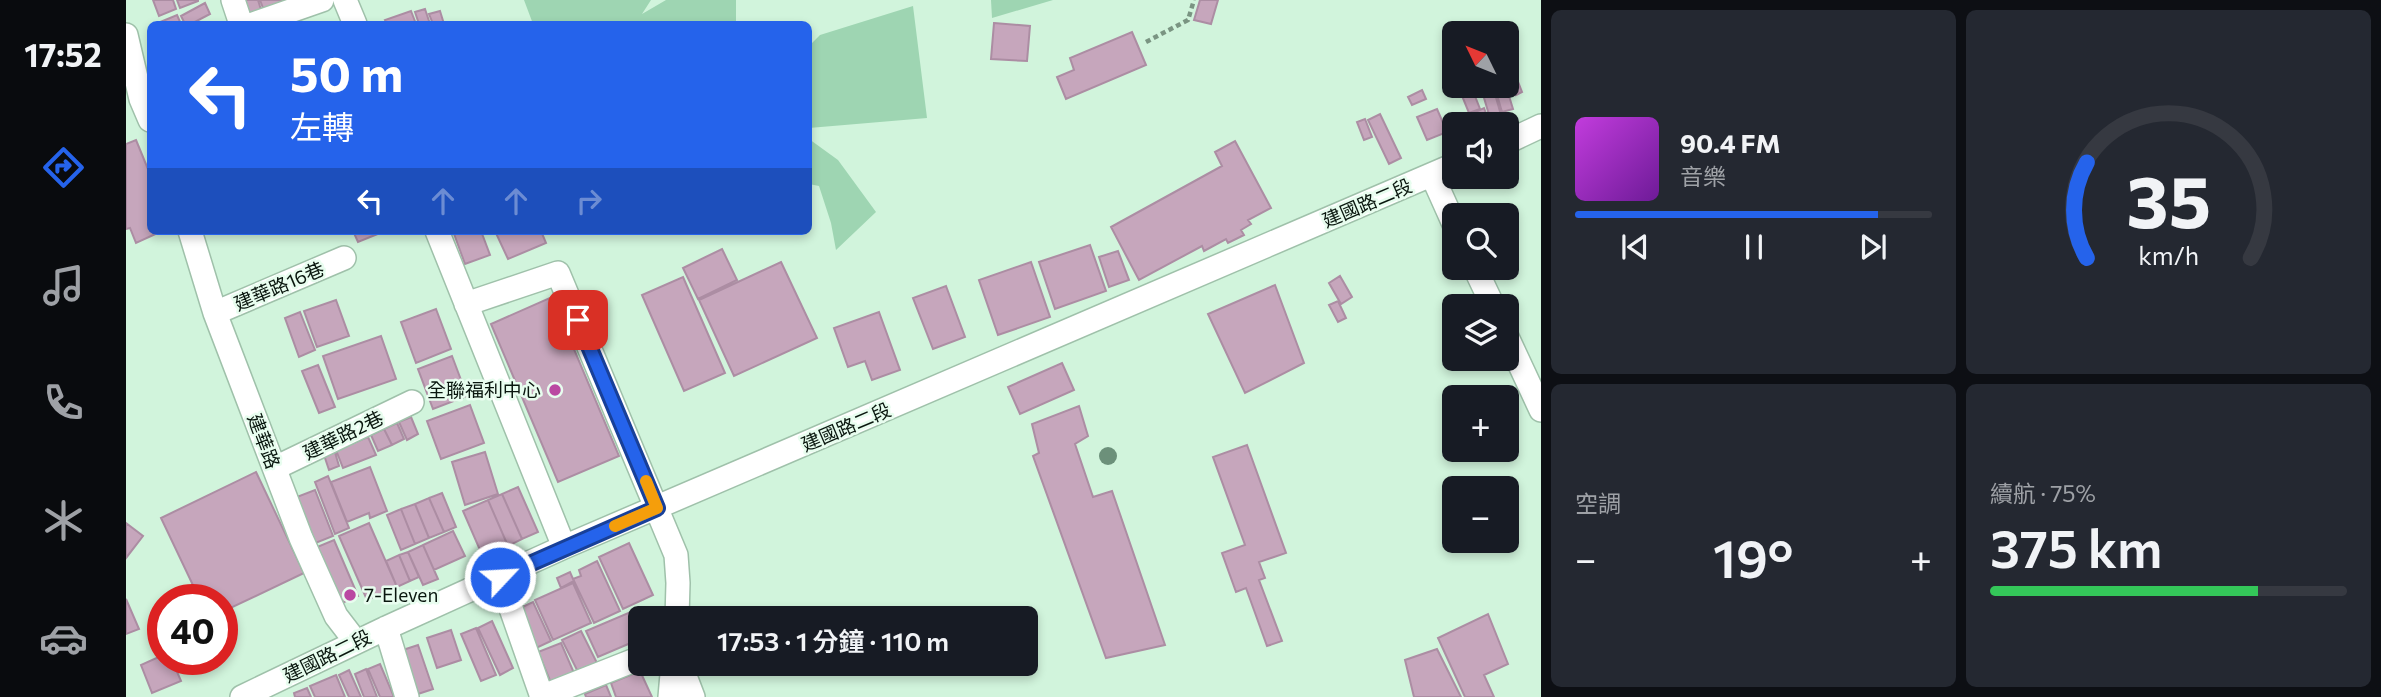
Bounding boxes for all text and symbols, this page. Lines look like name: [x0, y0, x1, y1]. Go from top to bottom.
north arrow: [1442, 21, 1519, 98]
map controls: [1442, 21, 1519, 553]
text: 17:52: [24, 34, 102, 74]
text: 50 m: [290, 42, 403, 102]
icon: left: [175, 49, 266, 140]
text: 左轉: [290, 106, 354, 146]
button: sound: [1442, 112, 1519, 189]
text: 90.4 FM: [1680, 127, 1781, 158]
icon: directions: [39, 143, 88, 192]
text: 35: [2126, 154, 2211, 243]
text: 音樂: [1680, 162, 1726, 190]
street label: 建國路二段: [1319, 173, 1415, 232]
icon: left: [351, 182, 389, 220]
icon: ahead: [424, 182, 462, 220]
icon: ahead: [497, 182, 535, 220]
icon: right: [570, 182, 608, 220]
button: search: [1442, 203, 1519, 280]
icon: previous: [1616, 228, 1654, 266]
icon: pause: [1735, 228, 1773, 266]
icon: next: [1854, 228, 1892, 266]
text: km/h: [2138, 240, 2199, 270]
street label: 建華路16巷: [230, 256, 327, 315]
icon: music: [39, 261, 88, 310]
pin: [548, 290, 608, 350]
button: layers: [1442, 294, 1519, 371]
icon: arrive: [559, 301, 597, 339]
icon: phone: [39, 378, 88, 427]
place label: 全聯福利中心: [427, 378, 541, 401]
marker: 全聯福利中心: [547, 382, 563, 398]
button: +: [1442, 385, 1519, 462]
street label: 建國路二段: [798, 397, 894, 456]
street label: 建華路2巷: [299, 405, 387, 464]
street label: 建華路: [244, 410, 285, 472]
button: −: [1442, 476, 1519, 553]
text: 續航 · 75%: [1990, 479, 2096, 507]
text: 空調: [1575, 489, 1621, 517]
icon: climate: [39, 496, 88, 545]
text: 375 km: [1990, 515, 2162, 579]
text: 19°: [1713, 525, 1793, 589]
text: −: [1575, 534, 1597, 581]
text: +: [1910, 534, 1932, 581]
position arrow: [463, 540, 537, 614]
place label: 7-Eleven: [364, 583, 438, 606]
speed limit sign: 40: [147, 584, 238, 675]
marker: 7-Eleven: [342, 587, 358, 603]
icon: car: [39, 614, 88, 663]
street label: 建國路二段: [279, 624, 375, 687]
text: 17:53 · 1 分鐘 · 110 m: [717, 625, 949, 656]

